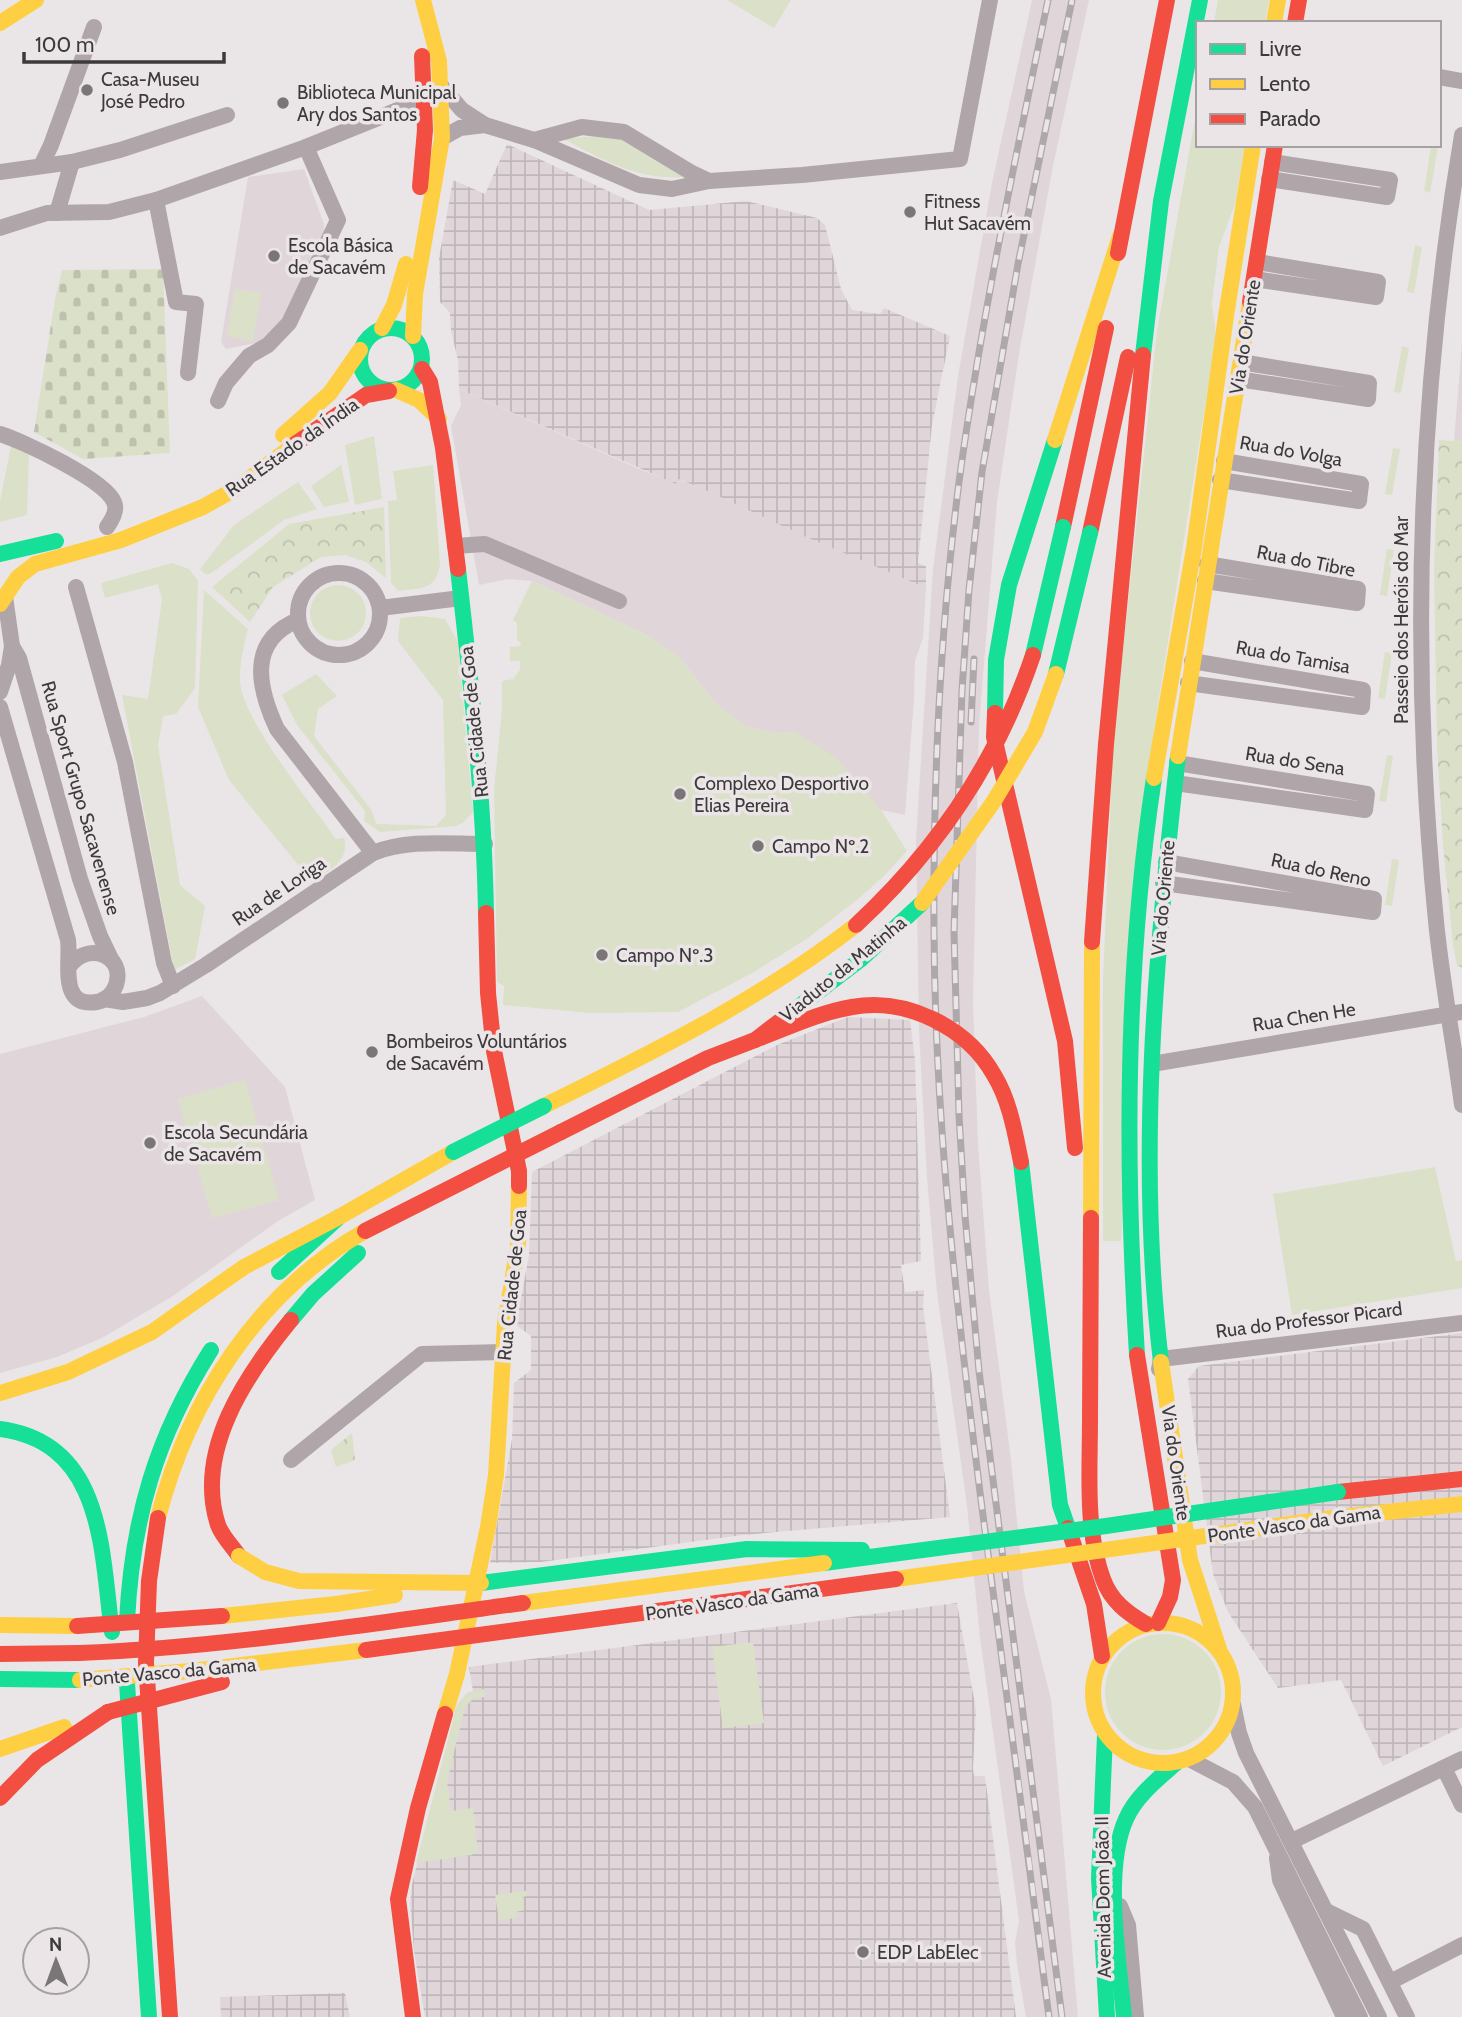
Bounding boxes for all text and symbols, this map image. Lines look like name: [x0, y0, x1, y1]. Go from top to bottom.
scale bar: [24, 21, 224, 65]
legend: [1196, 21, 1441, 147]
text: 100 m: [35, 32, 94, 57]
text: Livre: [1259, 36, 1302, 61]
place label: Casa-Museu José Pedro: [100, 68, 200, 113]
text: Lento: [1259, 71, 1310, 96]
place label: Biblioteca Municipal Ary dos Santos: [297, 81, 457, 126]
marker: Casa-Museu José Pedro: [79, 82, 95, 98]
marker: Biblioteca Municipal Ary dos Santos: [275, 95, 291, 111]
text: Parado: [1259, 106, 1321, 131]
place label: Fitness Hut Sacavém: [924, 190, 1031, 235]
marker: Fitness Hut Sacavém: [902, 204, 918, 220]
place label: Escola Básica de Sacavém: [288, 234, 393, 279]
marker: Escola Básica de Sacavém: [266, 248, 282, 264]
street label: Via do Oriente: [1225, 278, 1265, 396]
street label: Rua Estado da Índia: [221, 392, 363, 501]
street label: Rua do Volga: [1238, 431, 1344, 471]
street label: Passeio dos Heróis do Mar: [1390, 516, 1413, 724]
street label: Rua do Tibre: [1255, 540, 1357, 582]
street label: Rua do Tamisa: [1234, 636, 1352, 678]
street label: Rua Cidade de Goa: [455, 645, 493, 799]
street label: Rua Sport Grupo Sacavenense: [37, 678, 126, 918]
street label: Rua do Sena: [1244, 742, 1346, 780]
place label: Complexo Desportivo Elias Pereira: [694, 772, 869, 817]
marker: Complexo Desportivo Elias Pereira: [672, 786, 688, 802]
place label: Campo Nº.2: [772, 835, 869, 858]
marker: Campo Nº.2: [750, 838, 766, 854]
street label: Via do Oriente: [1146, 839, 1180, 957]
street label: Rua do Reno: [1269, 848, 1373, 892]
street label: Rua de Loriga: [228, 851, 330, 931]
street label: Viaduto da Matinha: [775, 911, 911, 1027]
place label: Campo Nº.3: [616, 944, 713, 967]
marker: Campo Nº.3: [594, 947, 610, 963]
street label: Rua Chen He: [1251, 997, 1357, 1037]
place label: Bombeiros Voluntários de Sacavém: [386, 1030, 567, 1075]
marker: Bombeiros Voluntários de Sacavém: [364, 1044, 380, 1060]
place label: Escola Secundária de Sacavém: [164, 1121, 308, 1166]
marker: Escola Secundária de Sacavém: [142, 1135, 158, 1151]
street label: Rua Cidade de Goa: [493, 1208, 531, 1362]
street label: Rua do Professor Picard: [1214, 1297, 1404, 1343]
street label: Via do Oriente: [1157, 1404, 1195, 1522]
street label: Ponte Vasco da Gama: [1206, 1500, 1382, 1548]
street label: Ponte Vasco da Gama: [644, 1578, 820, 1626]
street label: Ponte Vasco da Gama: [81, 1653, 257, 1691]
street label: Avenida Dom João II: [1090, 1816, 1116, 1978]
north arrow: [21, 1926, 91, 1996]
text: N: [49, 1933, 63, 1956]
place label: EDP LabElec: [877, 1941, 979, 1964]
marker: EDP LabElec: [855, 1944, 871, 1960]

